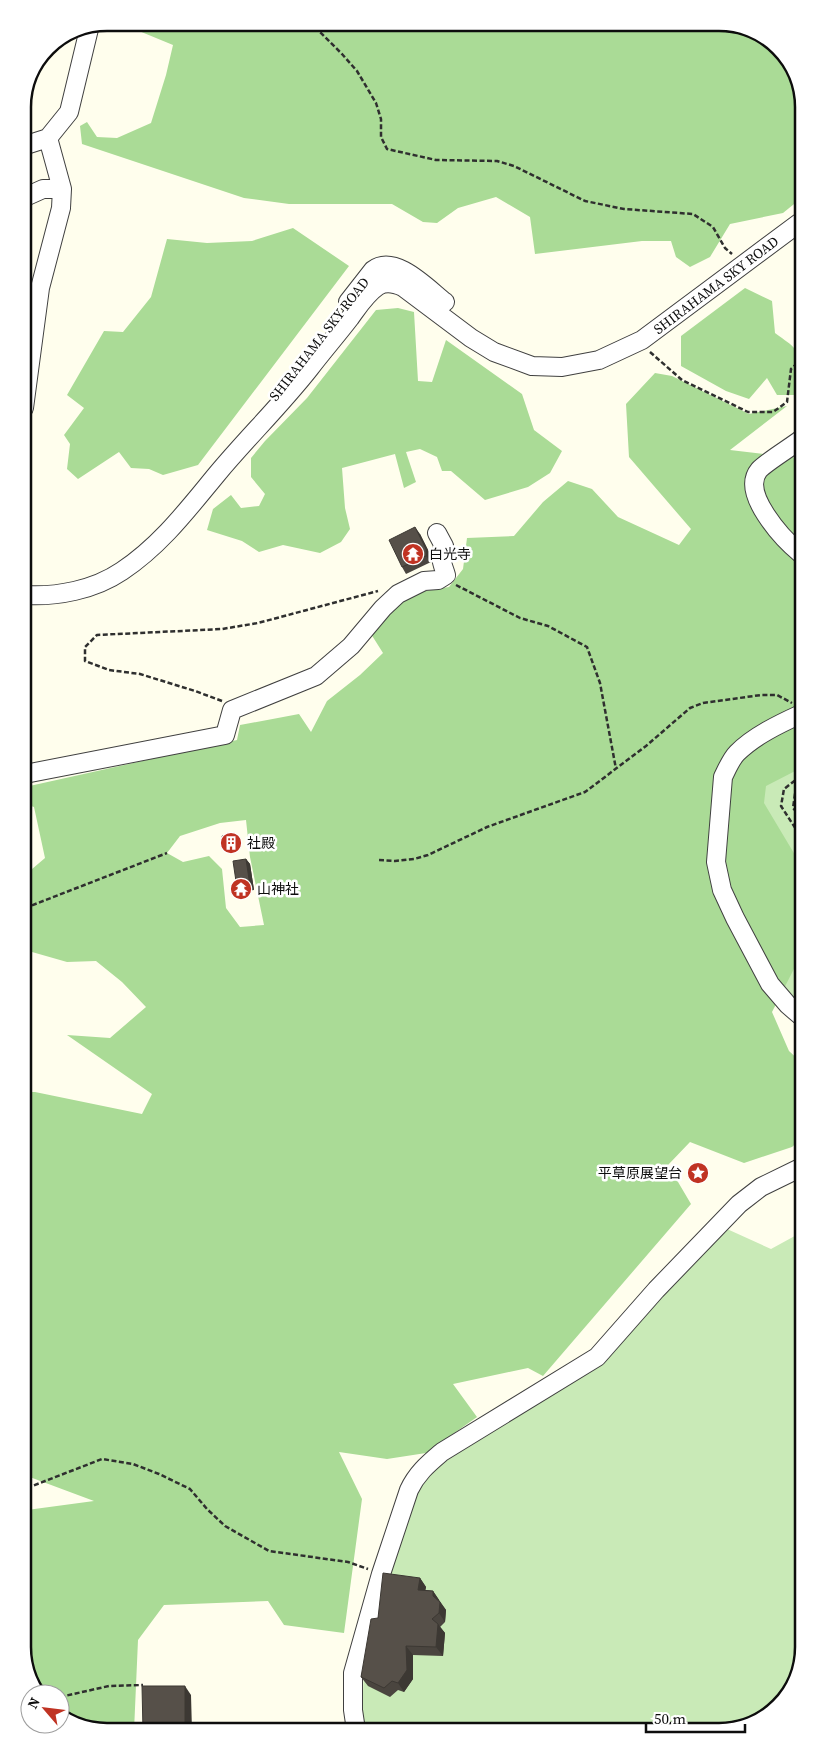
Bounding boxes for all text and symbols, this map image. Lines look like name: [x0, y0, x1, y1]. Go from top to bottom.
street label: SHIRAHAMA SKY ROAD: [649, 231, 783, 339]
street label: SHIRAHAMA SKY ROAD: [264, 273, 374, 405]
temple icon: 白光寺: [401, 542, 425, 566]
place label: 白光寺: [429, 544, 471, 564]
building icon: 社殿: [219, 831, 243, 855]
place label: 社殿: [247, 833, 275, 853]
temple icon: 山神社: [229, 877, 253, 901]
place label: 山神社: [257, 879, 299, 899]
place icon: 平草原展望台: [686, 1161, 710, 1185]
place label: 平草原展望台: [598, 1163, 682, 1183]
north arrow: [20, 1684, 70, 1734]
text: N: [22, 1694, 45, 1712]
scale bar: [646, 1702, 745, 1734]
text: 50 m: [654, 1708, 686, 1729]

